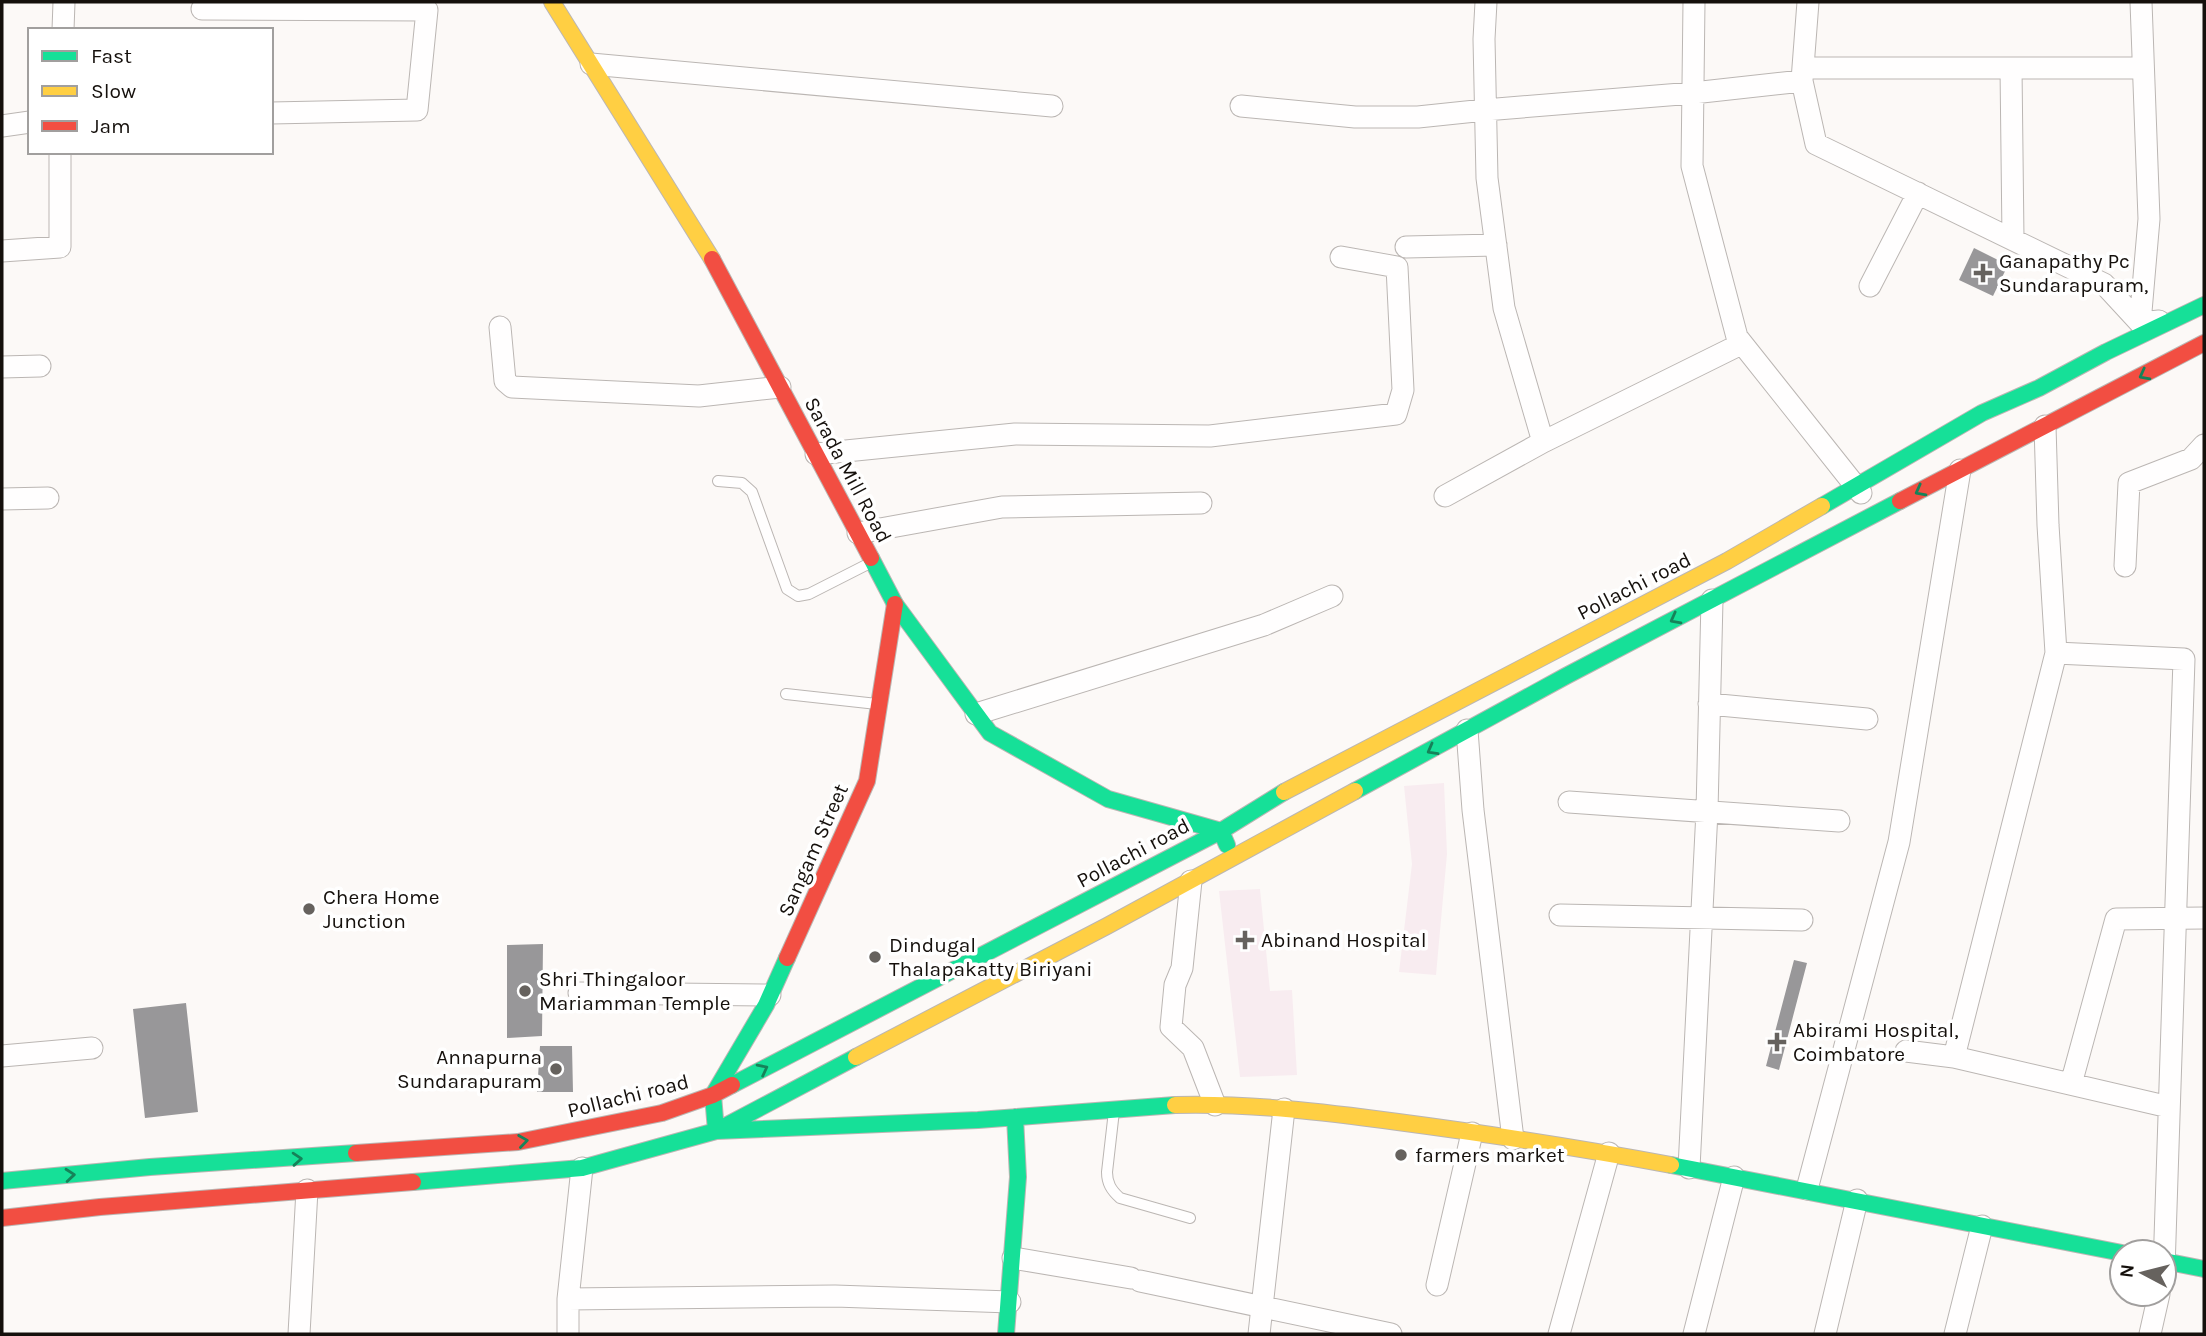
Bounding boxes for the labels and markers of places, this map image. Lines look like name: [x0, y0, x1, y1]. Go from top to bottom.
place label: Ganapathy Pc Sundarapuram,: [1999, 249, 2148, 297]
marker: Ganapathy Pc Sundarapuram,: [1973, 263, 1993, 283]
place label: Chera Home Junction: [323, 885, 439, 933]
marker: Chera Home Junction: [301, 901, 317, 917]
place label: Abinand Hospital: [1261, 928, 1427, 952]
marker: Abinand Hospital: [1235, 930, 1255, 950]
place label: Dindugal Thalapakatty Biriyani: [889, 933, 1092, 981]
marker: Dindugal Thalapakatty Biriyani: [867, 949, 883, 965]
place label: Shri Thingaloor Mariamman Temple: [539, 967, 731, 1015]
marker: Shri Thingaloor Mariamman Temple: [517, 983, 533, 999]
place label: Abirami Hospital, Coimbatore: [1793, 1018, 1959, 1066]
marker: Abirami Hospital, Coimbatore: [1767, 1032, 1787, 1052]
place label: Annapurna Sundarapuram: [397, 1045, 542, 1093]
marker: Annapurna Sundarapuram: [548, 1061, 564, 1077]
place label: farmers market: [1415, 1143, 1565, 1167]
marker: farmers market: [1393, 1147, 1409, 1163]

